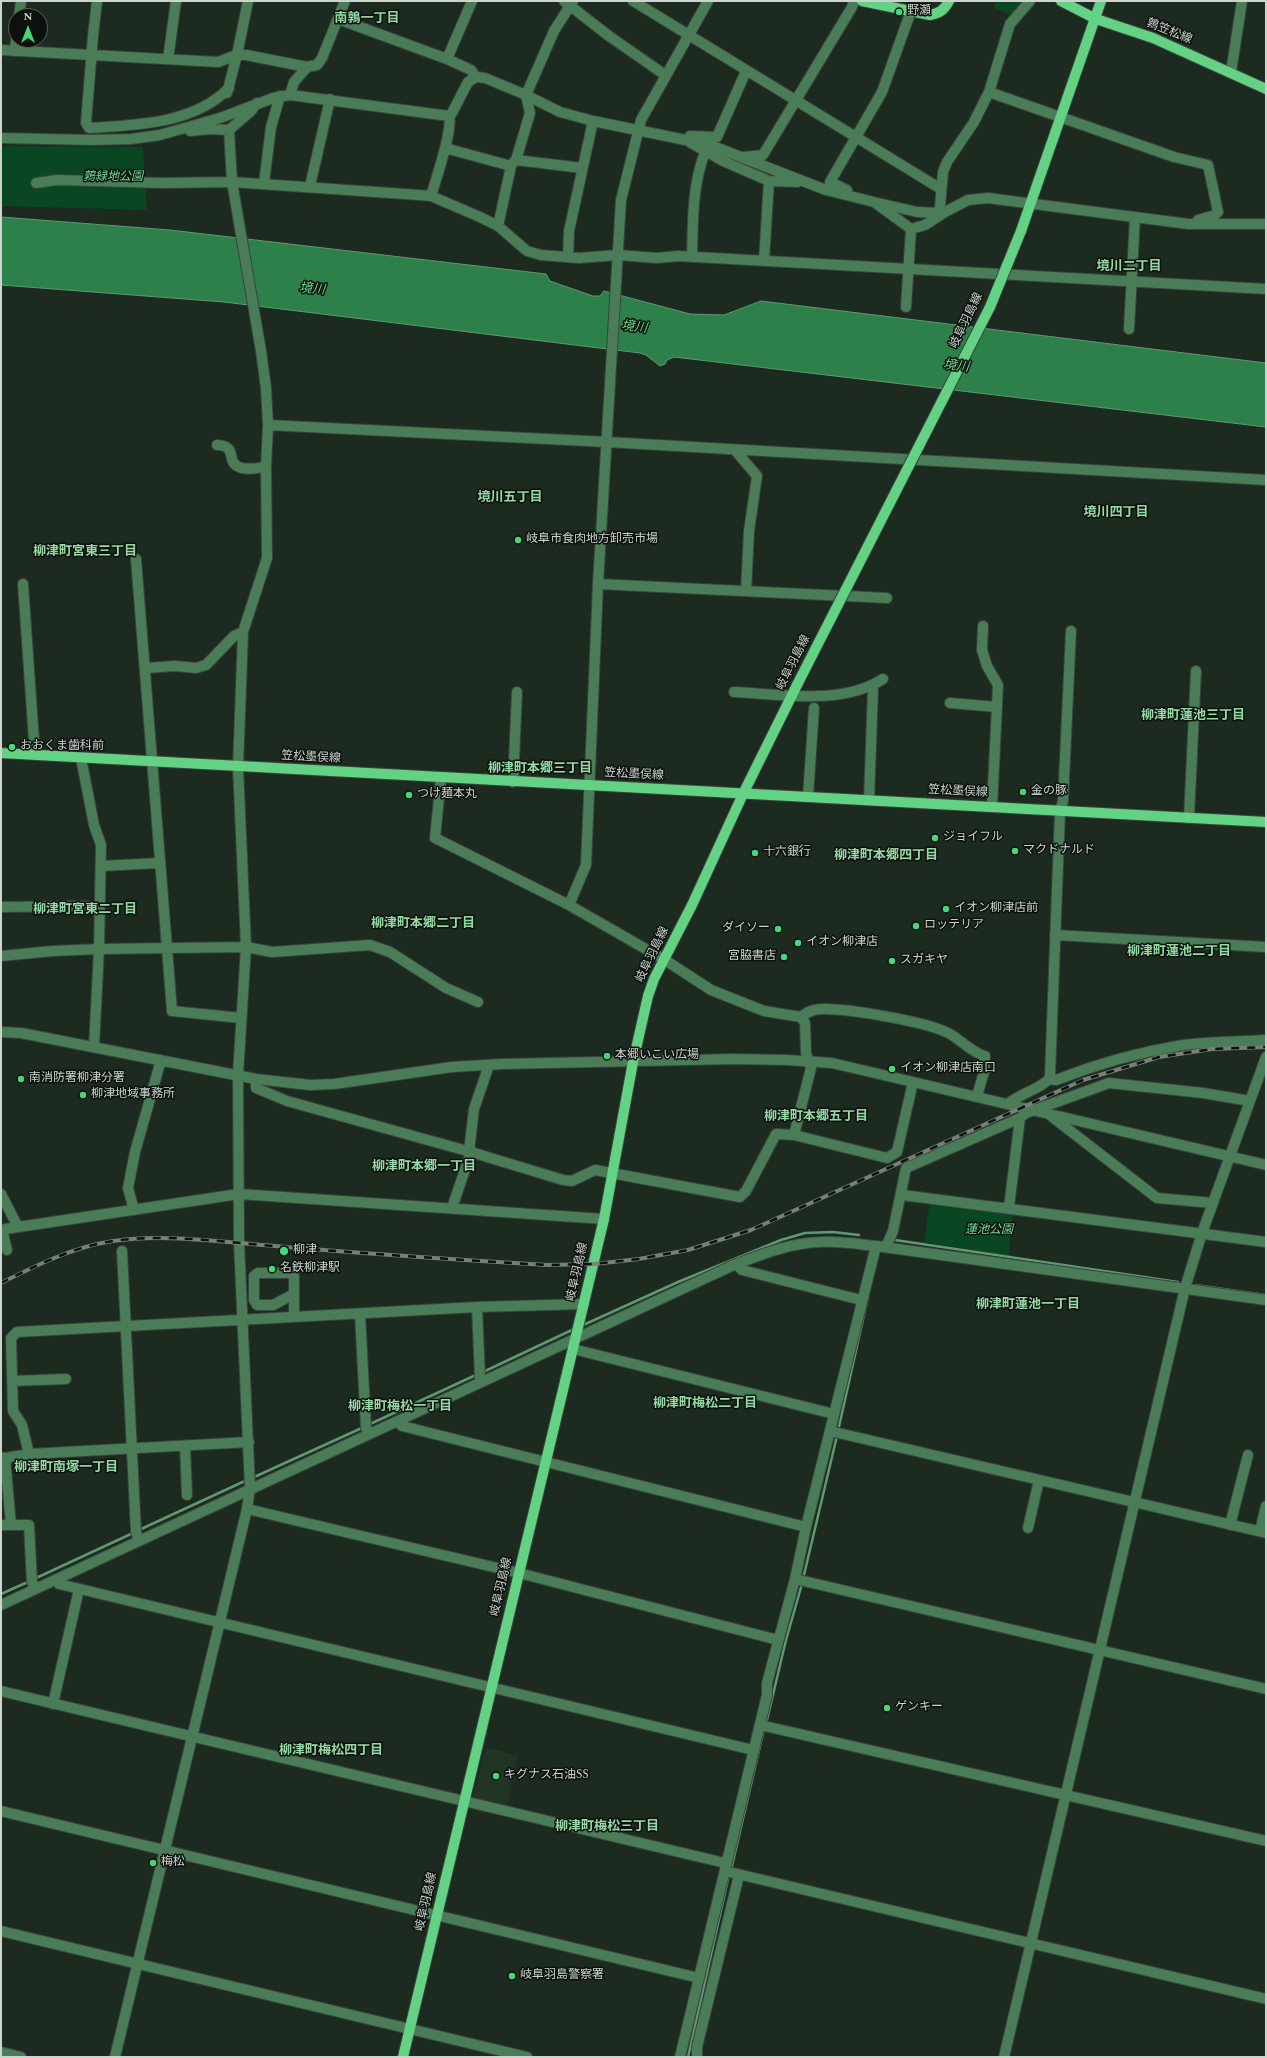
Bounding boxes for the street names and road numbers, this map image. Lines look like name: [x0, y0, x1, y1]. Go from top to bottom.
street label: 鶉笠松線: [1144, 16, 1194, 48]
street label: 岐阜羽島線: [947, 291, 987, 351]
street label: 岐阜羽島線: [774, 633, 814, 693]
street label: 笠松墨俣線: [281, 749, 341, 767]
street label: 笠松墨俣線: [604, 766, 664, 784]
street label: 笠松墨俣線: [928, 783, 988, 801]
street label: 岐阜羽島線: [633, 925, 673, 985]
street label: 岐阜羽島線: [564, 1241, 592, 1303]
street label: 岐阜羽島線: [488, 1556, 516, 1618]
street label: 岐阜羽島線: [413, 1871, 441, 1933]

